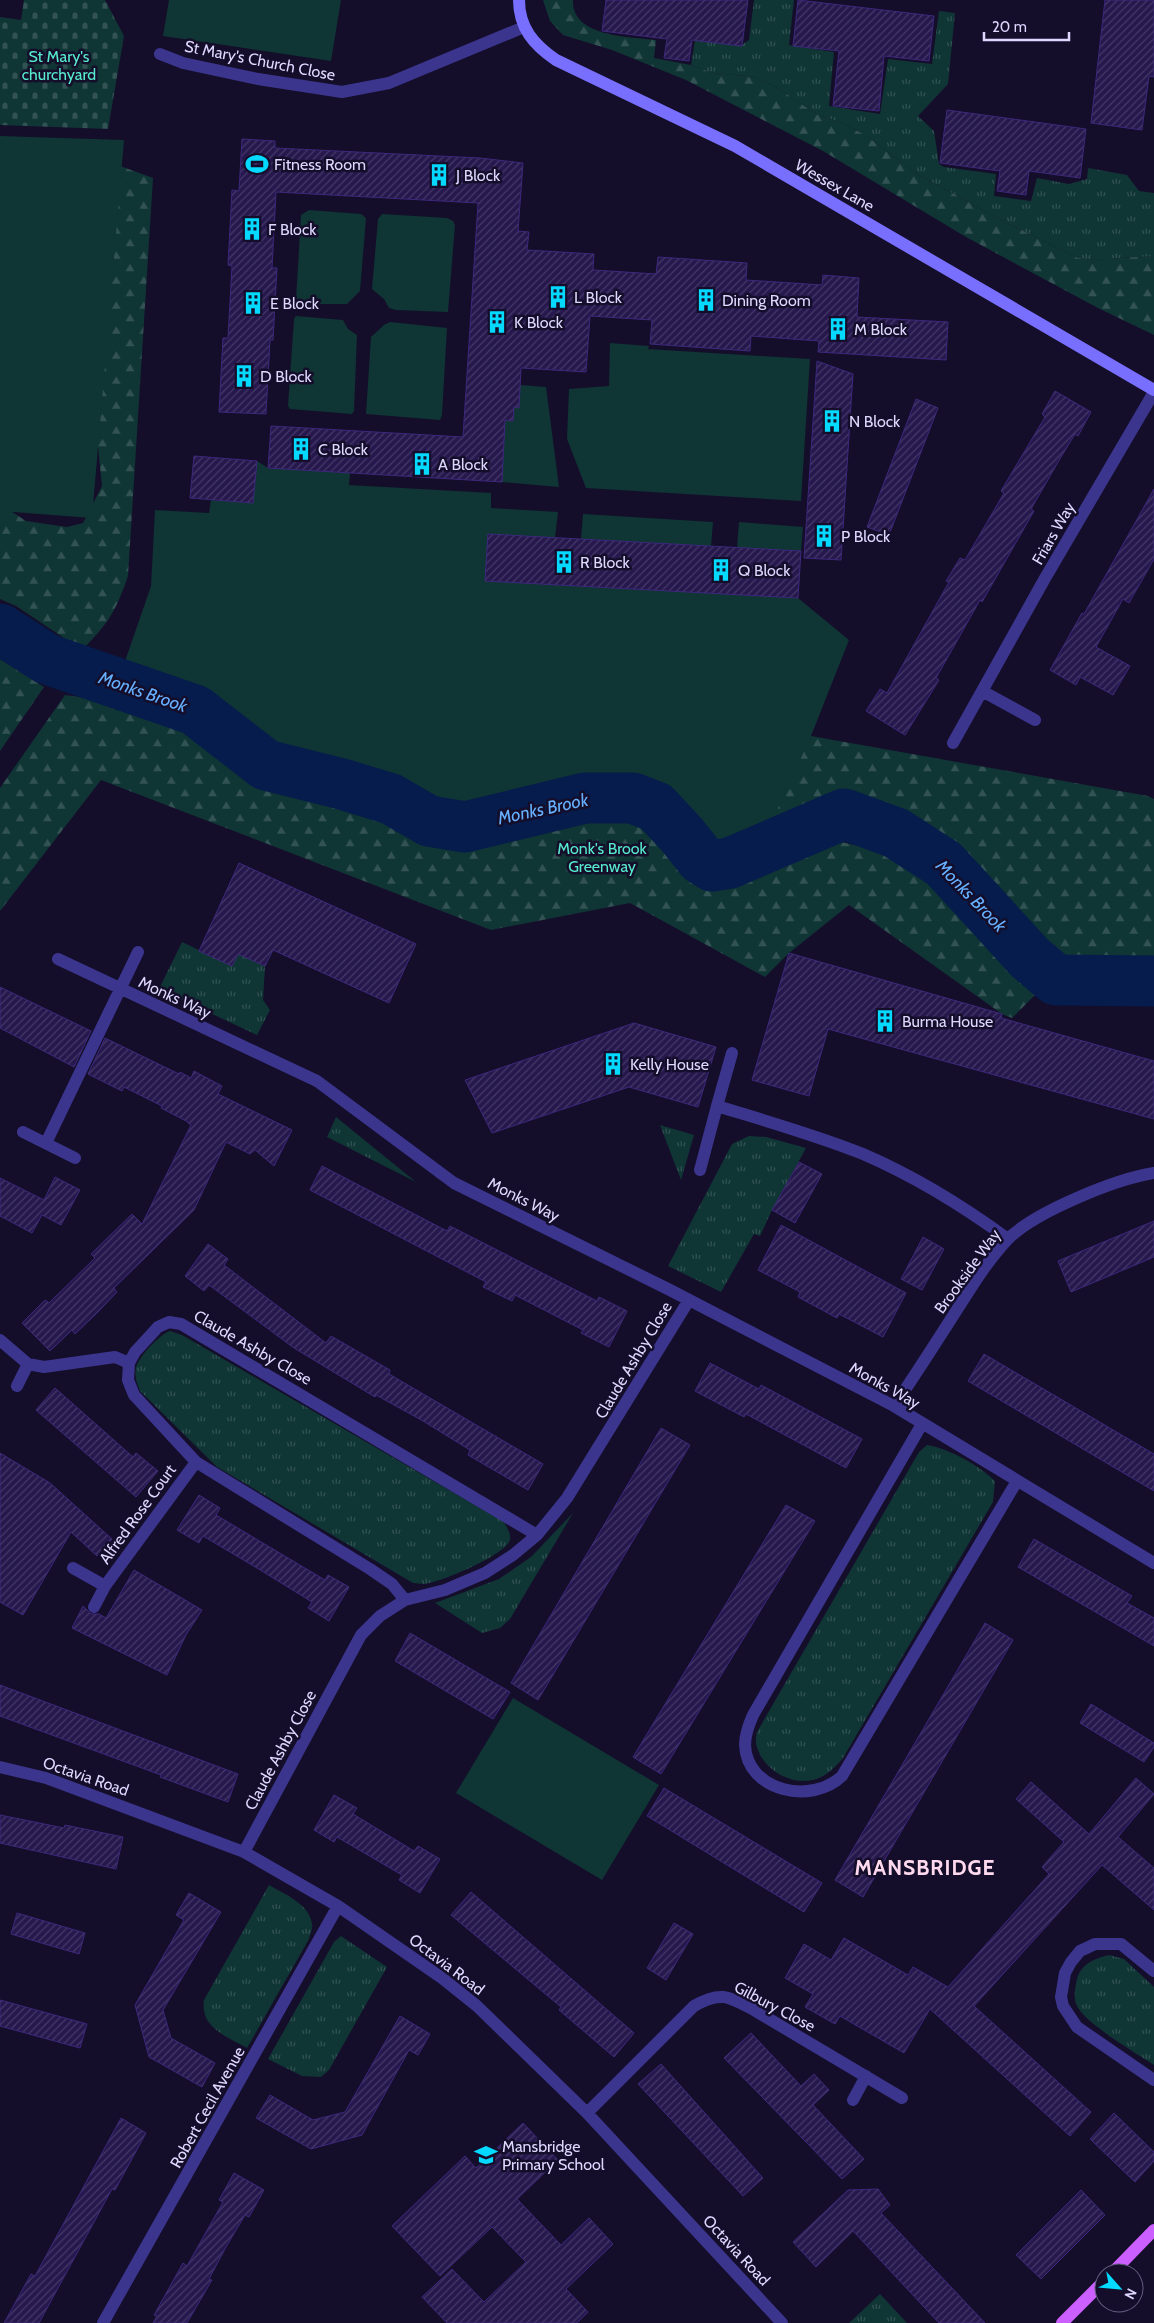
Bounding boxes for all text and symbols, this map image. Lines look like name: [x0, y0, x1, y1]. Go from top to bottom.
scale bar: [984, 10, 1069, 42]
text: 20 m: [992, 18, 1027, 36]
street label: St Mary's Church Close: [183, 37, 337, 84]
park label: St Mary's churchyard: [22, 47, 96, 84]
sports icon: Fitness Room: [244, 151, 270, 177]
place label: Fitness Room: [274, 155, 366, 174]
street label: Wessex Lane: [792, 155, 878, 216]
building icon: J Block: [426, 162, 452, 188]
place label: J Block: [455, 166, 501, 185]
building icon: F Block: [239, 216, 265, 242]
place label: F Block: [268, 220, 317, 239]
building icon: L Block: [545, 284, 571, 310]
building icon: Dining Room: [693, 287, 719, 313]
place label: L Block: [574, 288, 623, 307]
building icon: E Block: [240, 290, 266, 316]
place label: Dining Room: [722, 291, 811, 310]
place label: E Block: [270, 294, 320, 313]
building icon: K Block: [484, 309, 510, 335]
place label: K Block: [514, 313, 564, 332]
building icon: M Block: [825, 316, 851, 342]
place label: M Block: [854, 320, 908, 339]
building icon: D Block: [231, 363, 257, 389]
place label: D Block: [260, 367, 312, 386]
building icon: N Block: [819, 408, 845, 434]
place label: N Block: [849, 412, 901, 431]
building icon: C Block: [288, 436, 314, 462]
place label: C Block: [318, 440, 369, 459]
building icon: A Block: [409, 451, 435, 477]
place label: A Block: [438, 455, 489, 474]
street label: Friars Way: [1028, 499, 1079, 568]
building icon: P Block: [811, 523, 837, 549]
place label: P Block: [841, 527, 891, 546]
building icon: R Block: [551, 549, 577, 575]
place label: R Block: [580, 553, 630, 572]
building icon: Q Block: [708, 557, 734, 583]
place label: Q Block: [738, 561, 791, 580]
water label: Monks Brook: [95, 666, 191, 718]
water label: Monks Brook: [495, 788, 591, 830]
park label: Monk's Brook Greenway: [557, 839, 648, 876]
water label: Monks Brook: [930, 855, 1012, 938]
street label: Monks Way: [135, 972, 214, 1023]
building icon: Burma House: [872, 1008, 898, 1034]
place label: Burma House: [902, 1012, 993, 1031]
building icon: Kelly House: [600, 1051, 626, 1077]
place label: Kelly House: [630, 1055, 709, 1074]
street label: Monks Way: [485, 1173, 563, 1226]
street label: Brookside Way: [930, 1225, 1004, 1317]
street label: Claude Ashby Close: [591, 1298, 676, 1422]
street label: Claude Ashby Close: [190, 1306, 315, 1389]
street label: Monks Way: [846, 1358, 923, 1413]
street label: Alfred Rose Court: [95, 1460, 180, 1568]
street label: Claude Ashby Close: [241, 1687, 320, 1813]
street label: Octavia Road: [40, 1753, 131, 1800]
district label: MANSBRIDGE: [855, 1855, 995, 1880]
street label: Octavia Road: [405, 1930, 488, 1999]
street label: Gilbury Close: [731, 1977, 819, 2036]
street label: Robert Cecil Avenue: [166, 2043, 249, 2171]
place label: Mansbridge Primary School: [502, 2137, 605, 2174]
school or university icon: Mansbridge Primary School: [473, 2142, 499, 2168]
street label: Octavia Road: [699, 2211, 774, 2290]
north arrow: [1094, 2263, 1144, 2313]
text: N: [1120, 2285, 1141, 2302]

